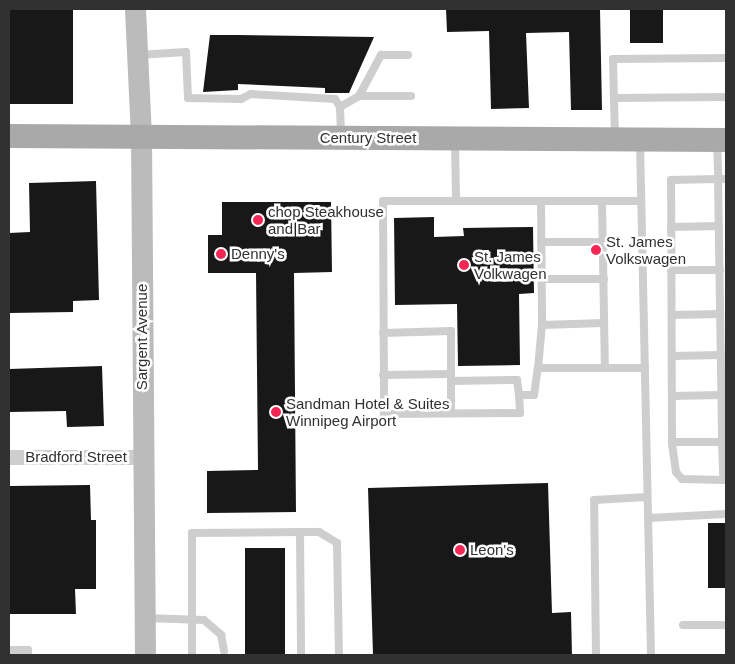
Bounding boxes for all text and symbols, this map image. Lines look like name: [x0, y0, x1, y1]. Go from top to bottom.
street label: Century Street: [320, 129, 416, 147]
place label: chop Steakhouse and Bar: [268, 202, 384, 237]
marker: chop Steakhouse and Bar: [252, 214, 264, 226]
place label: St. James Volkswagen: [606, 232, 686, 267]
marker: St. James Volkswagen: [590, 244, 602, 256]
place label: Denny's: [231, 245, 285, 263]
place label: St. James Volkwagen: [474, 247, 547, 282]
marker: Denny's: [215, 248, 227, 260]
marker: St. James Volkwagen: [458, 259, 470, 271]
street label: Sargent Avenue: [133, 283, 151, 391]
place label: Sandman Hotel & Suites Winnipeg Airport: [286, 394, 449, 429]
marker: Sandman Hotel & Suites Winnipeg Airport: [270, 406, 282, 418]
street label: Bradford Street: [25, 448, 127, 466]
place label: Leon's: [470, 541, 514, 559]
marker: Leon's: [454, 544, 466, 556]

